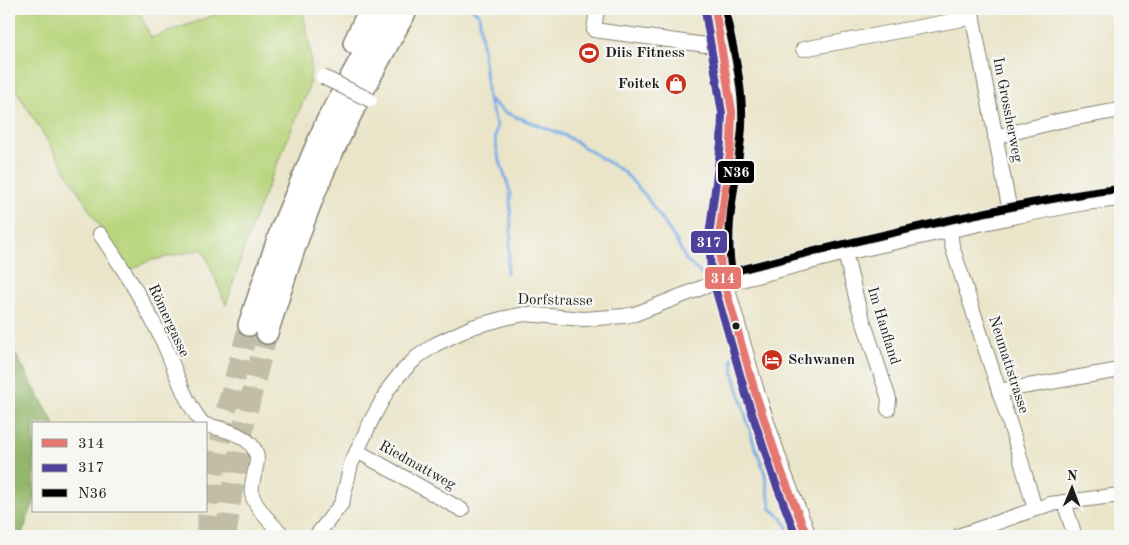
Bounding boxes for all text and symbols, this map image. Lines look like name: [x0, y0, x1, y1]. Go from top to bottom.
sports icon: Diis Fitness: [577, 41, 601, 65]
place label: Diis Fitness: [605, 46, 685, 61]
street label: Im Grossherweg: [989, 56, 1025, 164]
shop icon: Foitek: [664, 72, 688, 96]
place label: Foitek: [618, 77, 661, 92]
line badge: N36: [717, 160, 755, 184]
text: N36: [723, 166, 749, 180]
line badge: 317: [690, 230, 728, 254]
text: 317: [697, 236, 721, 250]
line badge: 314: [704, 266, 742, 290]
text: 314: [711, 272, 735, 286]
street label: Römergasse: [145, 282, 191, 360]
street label: Im Hanfland: [864, 285, 902, 367]
street label: Dorfstrasse: [517, 293, 593, 309]
street label: Neumattstrasse: [985, 314, 1031, 416]
unlabelled marker: [731, 321, 741, 331]
hotel icon: Schwanen: [760, 348, 784, 372]
place label: Schwanen: [788, 353, 855, 368]
legend: [32, 422, 208, 512]
text: 314: [78, 437, 104, 452]
street label: Riedmattweg: [376, 439, 458, 493]
text: 317: [78, 461, 104, 476]
north arrow: [1046, 462, 1096, 512]
text: N: [1067, 469, 1078, 483]
text: N36: [78, 487, 107, 502]

